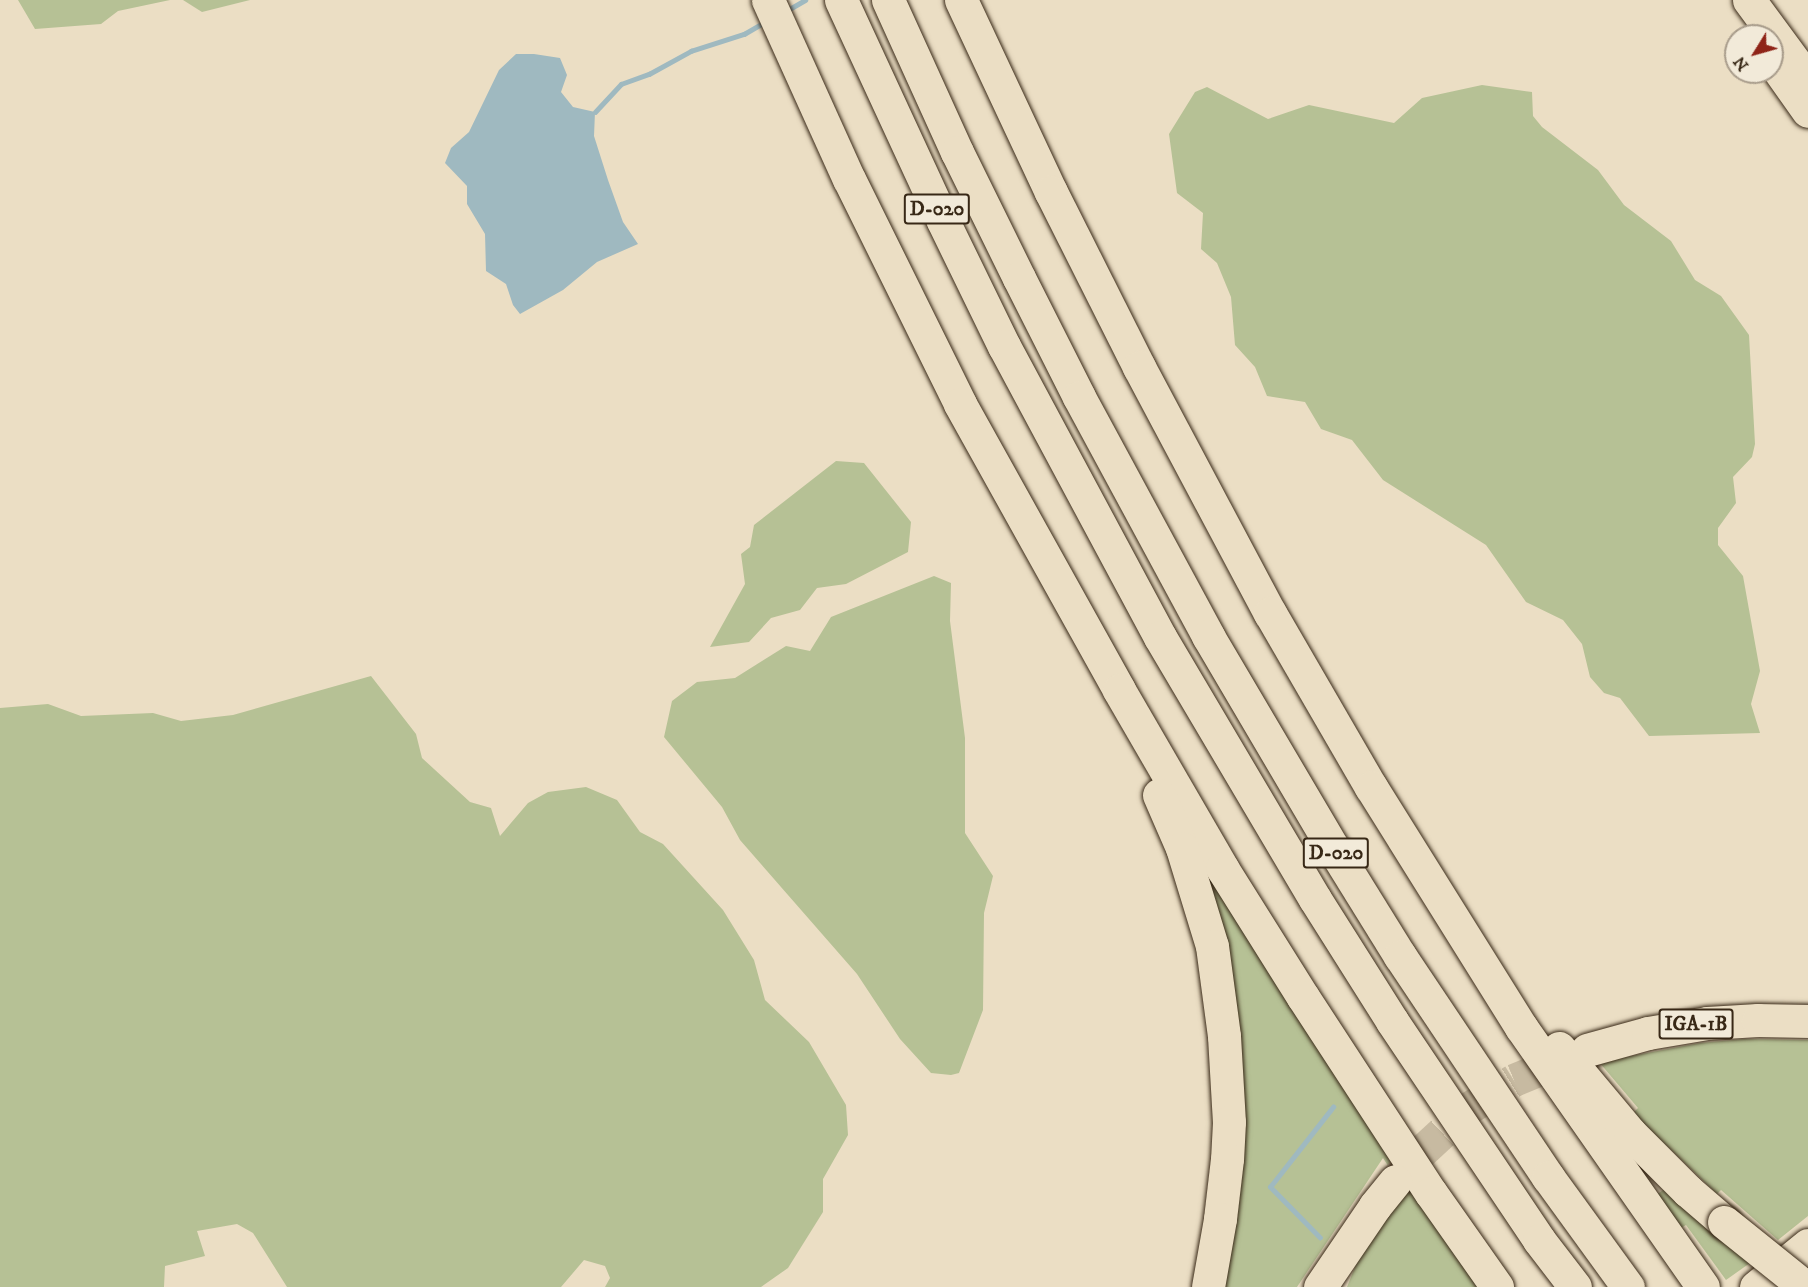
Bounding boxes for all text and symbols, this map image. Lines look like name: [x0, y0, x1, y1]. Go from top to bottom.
north arrow: [1724, 24, 1784, 84]
text: N: [1729, 52, 1753, 75]
road number: D-020: [902, 192, 972, 226]
road number: D-020: [1302, 836, 1370, 870]
road number: IGA-1B: [1658, 1007, 1734, 1041]

